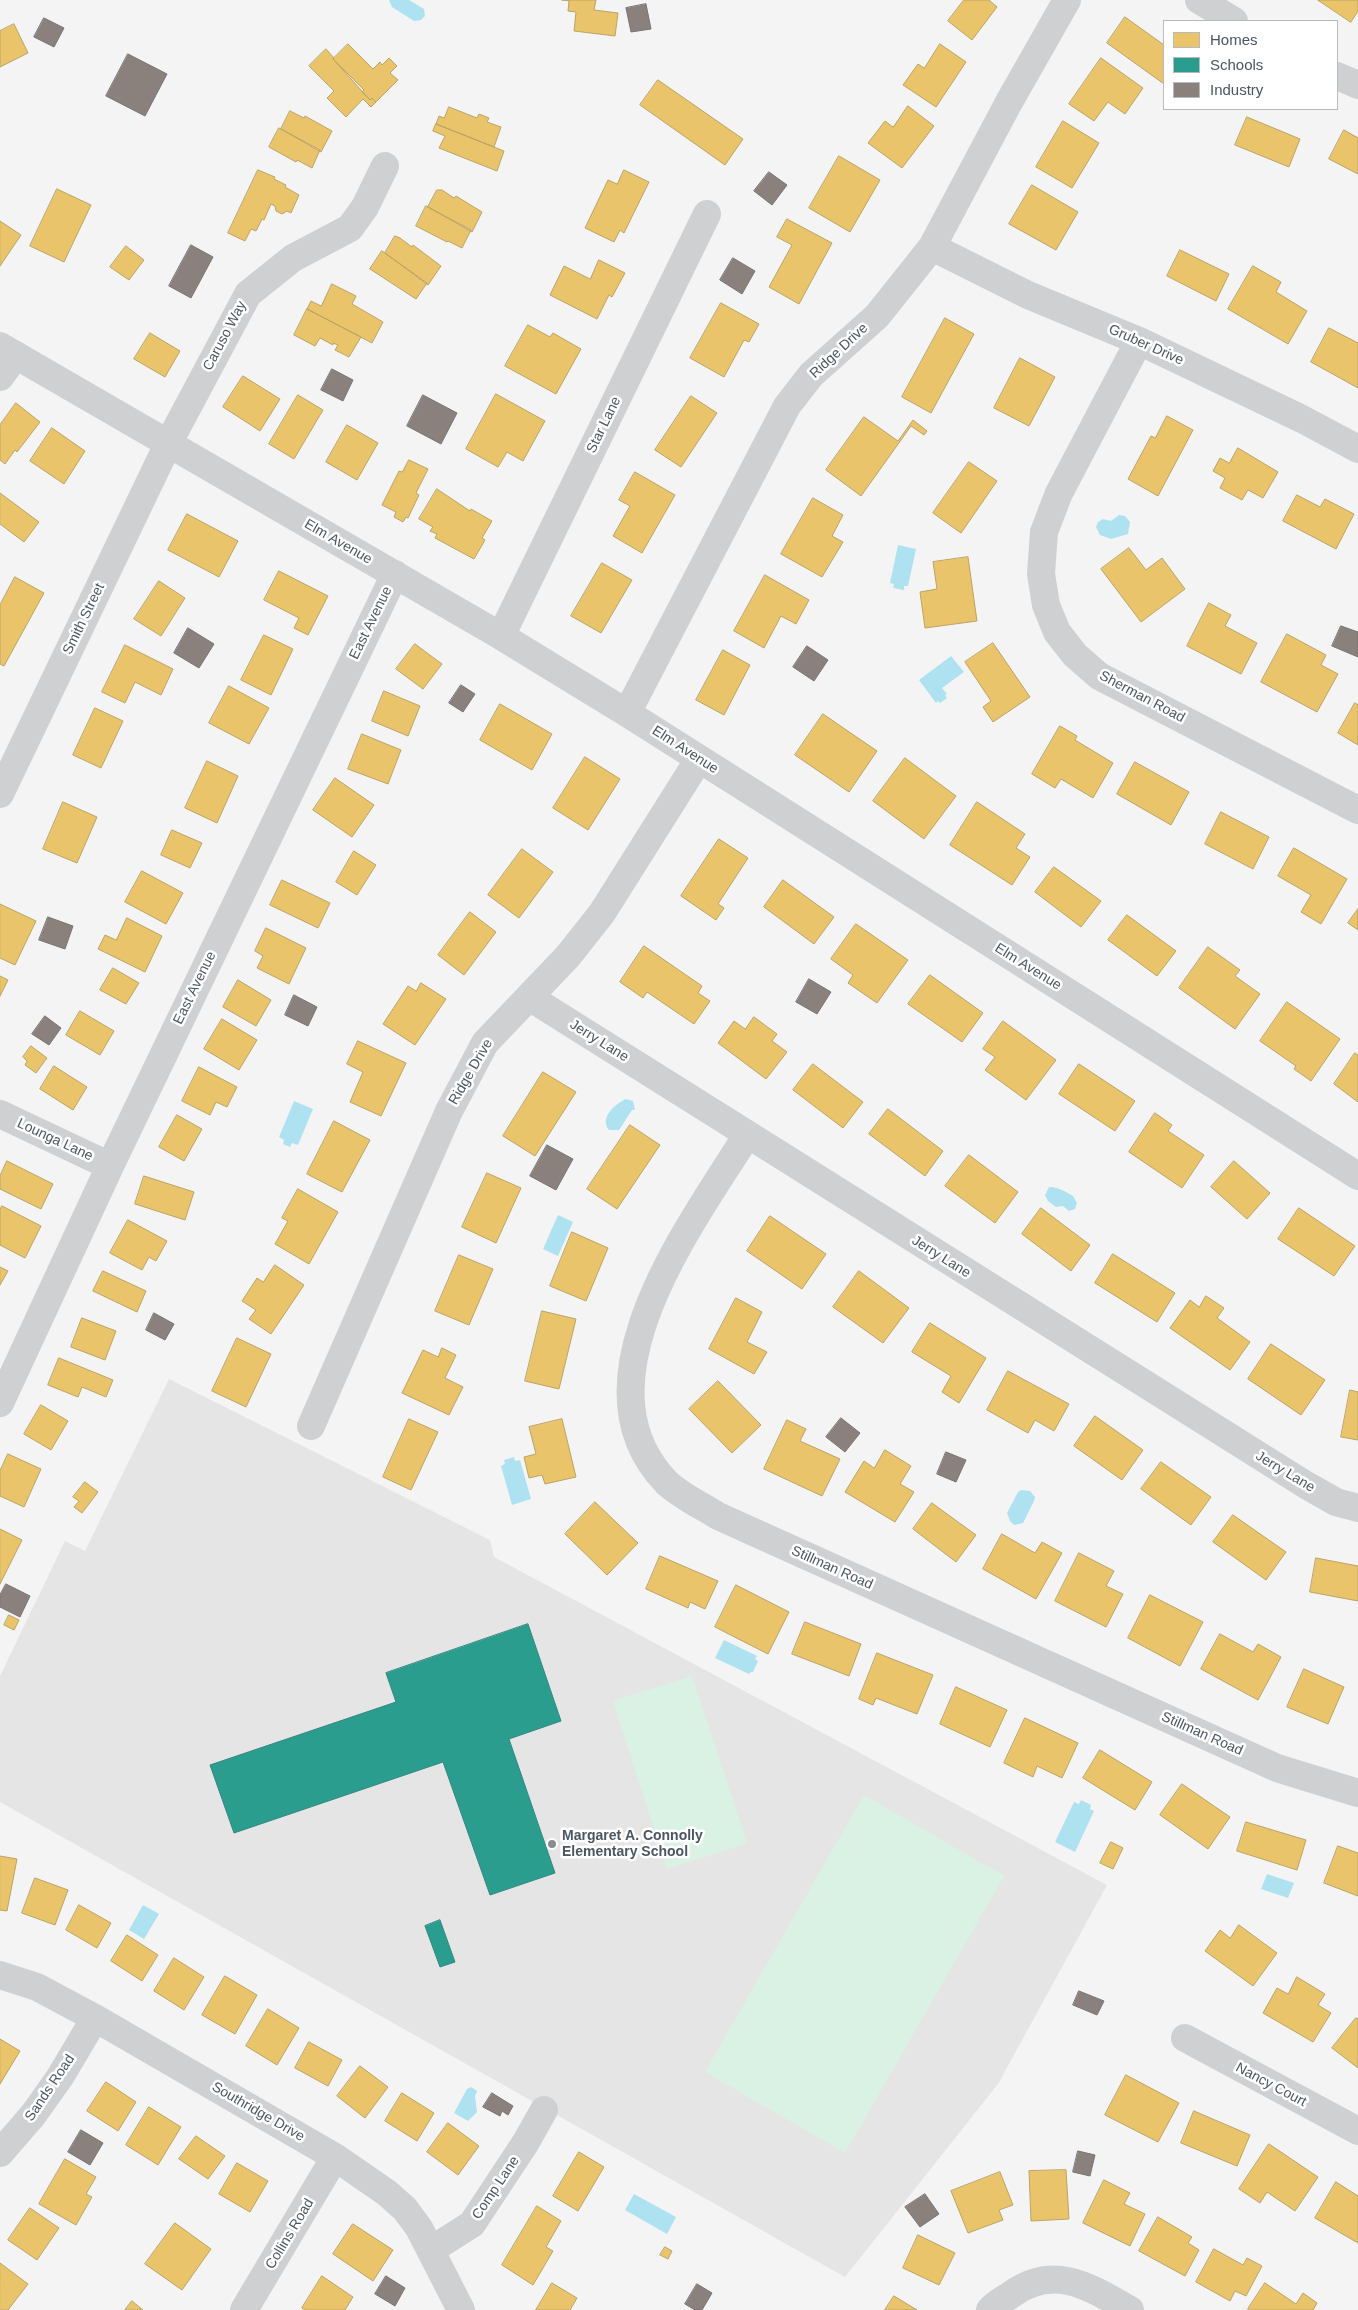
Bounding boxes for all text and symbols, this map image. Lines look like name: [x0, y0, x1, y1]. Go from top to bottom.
legend: [1163, 20, 1338, 110]
text: Homes: [1210, 31, 1258, 48]
text: Schools: [1210, 56, 1263, 73]
text: Industry: [1210, 81, 1263, 98]
street label: Caruso Way: [200, 298, 250, 374]
street label: Ridge Drive: [807, 320, 871, 382]
street label: Gruber Drive: [1106, 321, 1186, 369]
street label: Star Lane: [583, 394, 625, 456]
street label: Elm Avenue: [301, 516, 375, 568]
street label: Smith Street: [60, 581, 108, 657]
street label: East Avenue: [346, 584, 396, 662]
street label: Sherman Road: [1096, 667, 1188, 727]
street label: Elm Avenue: [649, 722, 721, 778]
street label: Elm Avenue: [992, 940, 1064, 994]
street label: East Avenue: [170, 949, 220, 1027]
street label: Jerry Lane: [567, 1016, 631, 1066]
street label: Ridge Drive: [445, 1036, 497, 1108]
street label: Lounga Lane: [14, 1115, 96, 1165]
street label: Jerry Lane: [909, 1232, 973, 1282]
street label: Jerry Lane: [1252, 1448, 1318, 1496]
street label: Stillman Road: [789, 1543, 875, 1593]
street label: Stillman Road: [1159, 1709, 1245, 1759]
place label: Margaret A. Connolly Elementary School: [562, 1828, 703, 1860]
marker: Margaret A. Connolly Elementary School: [546, 1838, 558, 1850]
street label: Sands Road: [21, 2051, 79, 2125]
street label: Nancy Court: [1233, 2059, 1309, 2111]
street label: Southridge Drive: [209, 2079, 307, 2145]
street label: Comp Lane: [469, 2153, 523, 2223]
street label: Collins Road: [262, 2196, 318, 2272]

